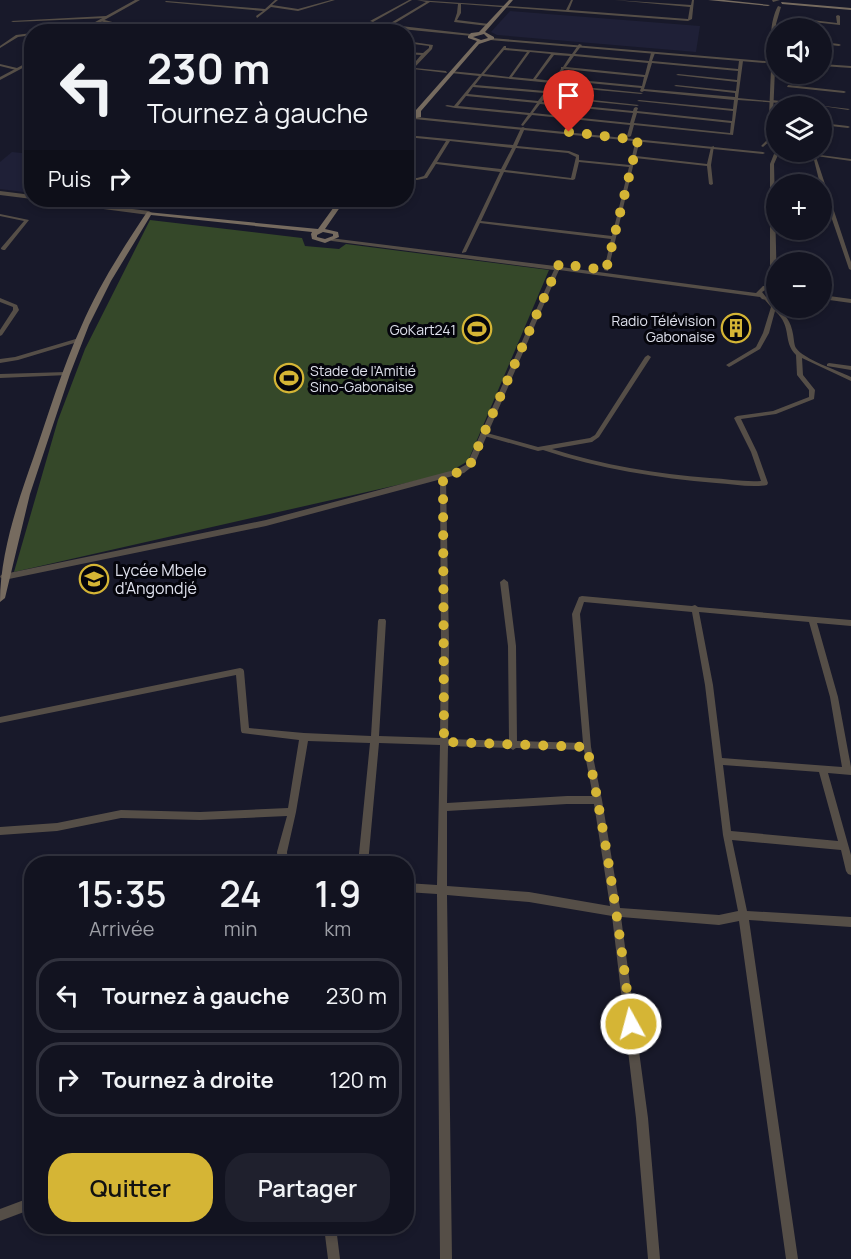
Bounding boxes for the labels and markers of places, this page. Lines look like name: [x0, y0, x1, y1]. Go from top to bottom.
pin: [543, 70, 594, 132]
place label: Radio Télévision Gabonaise: [611, 311, 715, 346]
building icon: Radio Télévision Gabonaise: [720, 312, 752, 344]
sports icon: GoKart241: [461, 313, 493, 345]
place label: GoKart241: [390, 320, 456, 339]
place label: Stade de l’Amitié Sino-Gabonaise: [310, 361, 416, 396]
sports icon: Stade de l’Amitié Sino-Gabonaise: [273, 362, 305, 394]
place label: Lycée Mbele d'Angondjé: [115, 559, 207, 599]
school or university icon: Lycée Mbele d'Angondjé: [78, 563, 110, 595]

